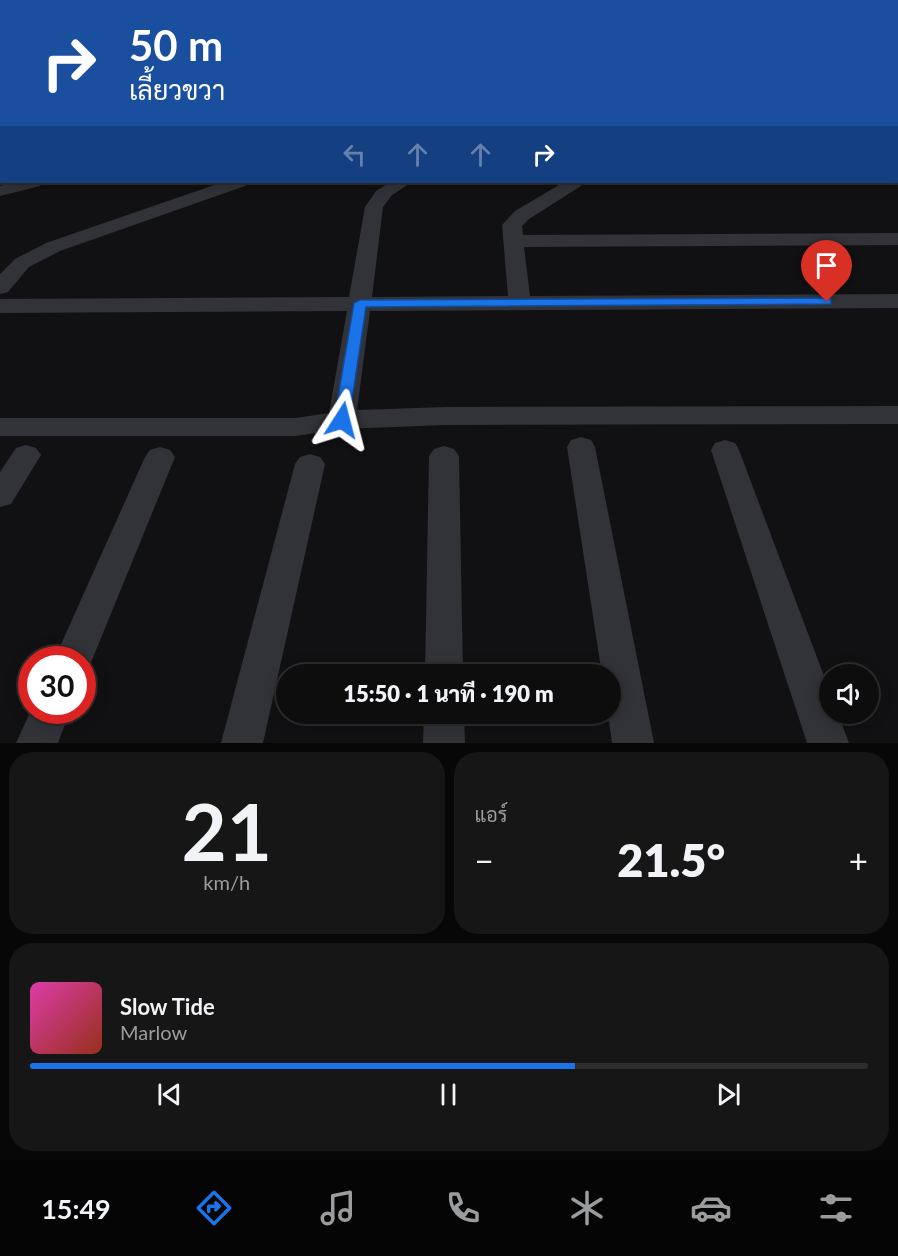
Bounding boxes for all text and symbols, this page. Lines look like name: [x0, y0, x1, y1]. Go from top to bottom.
text: 50 m: [129, 20, 223, 70]
icon: right: [30, 24, 108, 102]
text: เลี้ยวขวา: [129, 73, 225, 106]
icon: left: [338, 138, 371, 171]
icon: ahead: [401, 138, 434, 171]
icon: ahead: [464, 138, 497, 171]
icon: right: [527, 138, 560, 171]
pin: [801, 240, 852, 302]
icon: arrive: [810, 249, 843, 282]
position arrow: [310, 388, 374, 452]
speed limit sign: 30: [18, 646, 96, 724]
map controls: [819, 664, 879, 724]
button: sound: [819, 664, 879, 724]
text: 15:50 · 1 นาที · 190 m: [343, 680, 554, 707]
text: 21: [182, 784, 272, 878]
text: แอร์: [475, 802, 508, 826]
text: 21.5°: [617, 833, 725, 887]
text: −: [475, 840, 494, 880]
text: +: [849, 840, 868, 880]
text: km/h: [203, 870, 250, 894]
text: Slow Tide: [120, 993, 215, 1020]
text: Marlow: [120, 1020, 187, 1044]
icon: previous: [153, 1078, 186, 1111]
icon: pause: [432, 1078, 465, 1111]
icon: next: [712, 1078, 745, 1111]
icon: directions: [193, 1187, 235, 1229]
icon: music: [317, 1187, 359, 1229]
icon: phone: [442, 1187, 484, 1229]
icon: climate: [566, 1187, 608, 1229]
icon: car: [690, 1187, 732, 1229]
icon: filters: [815, 1187, 857, 1229]
text: 15:49: [41, 1192, 111, 1225]

